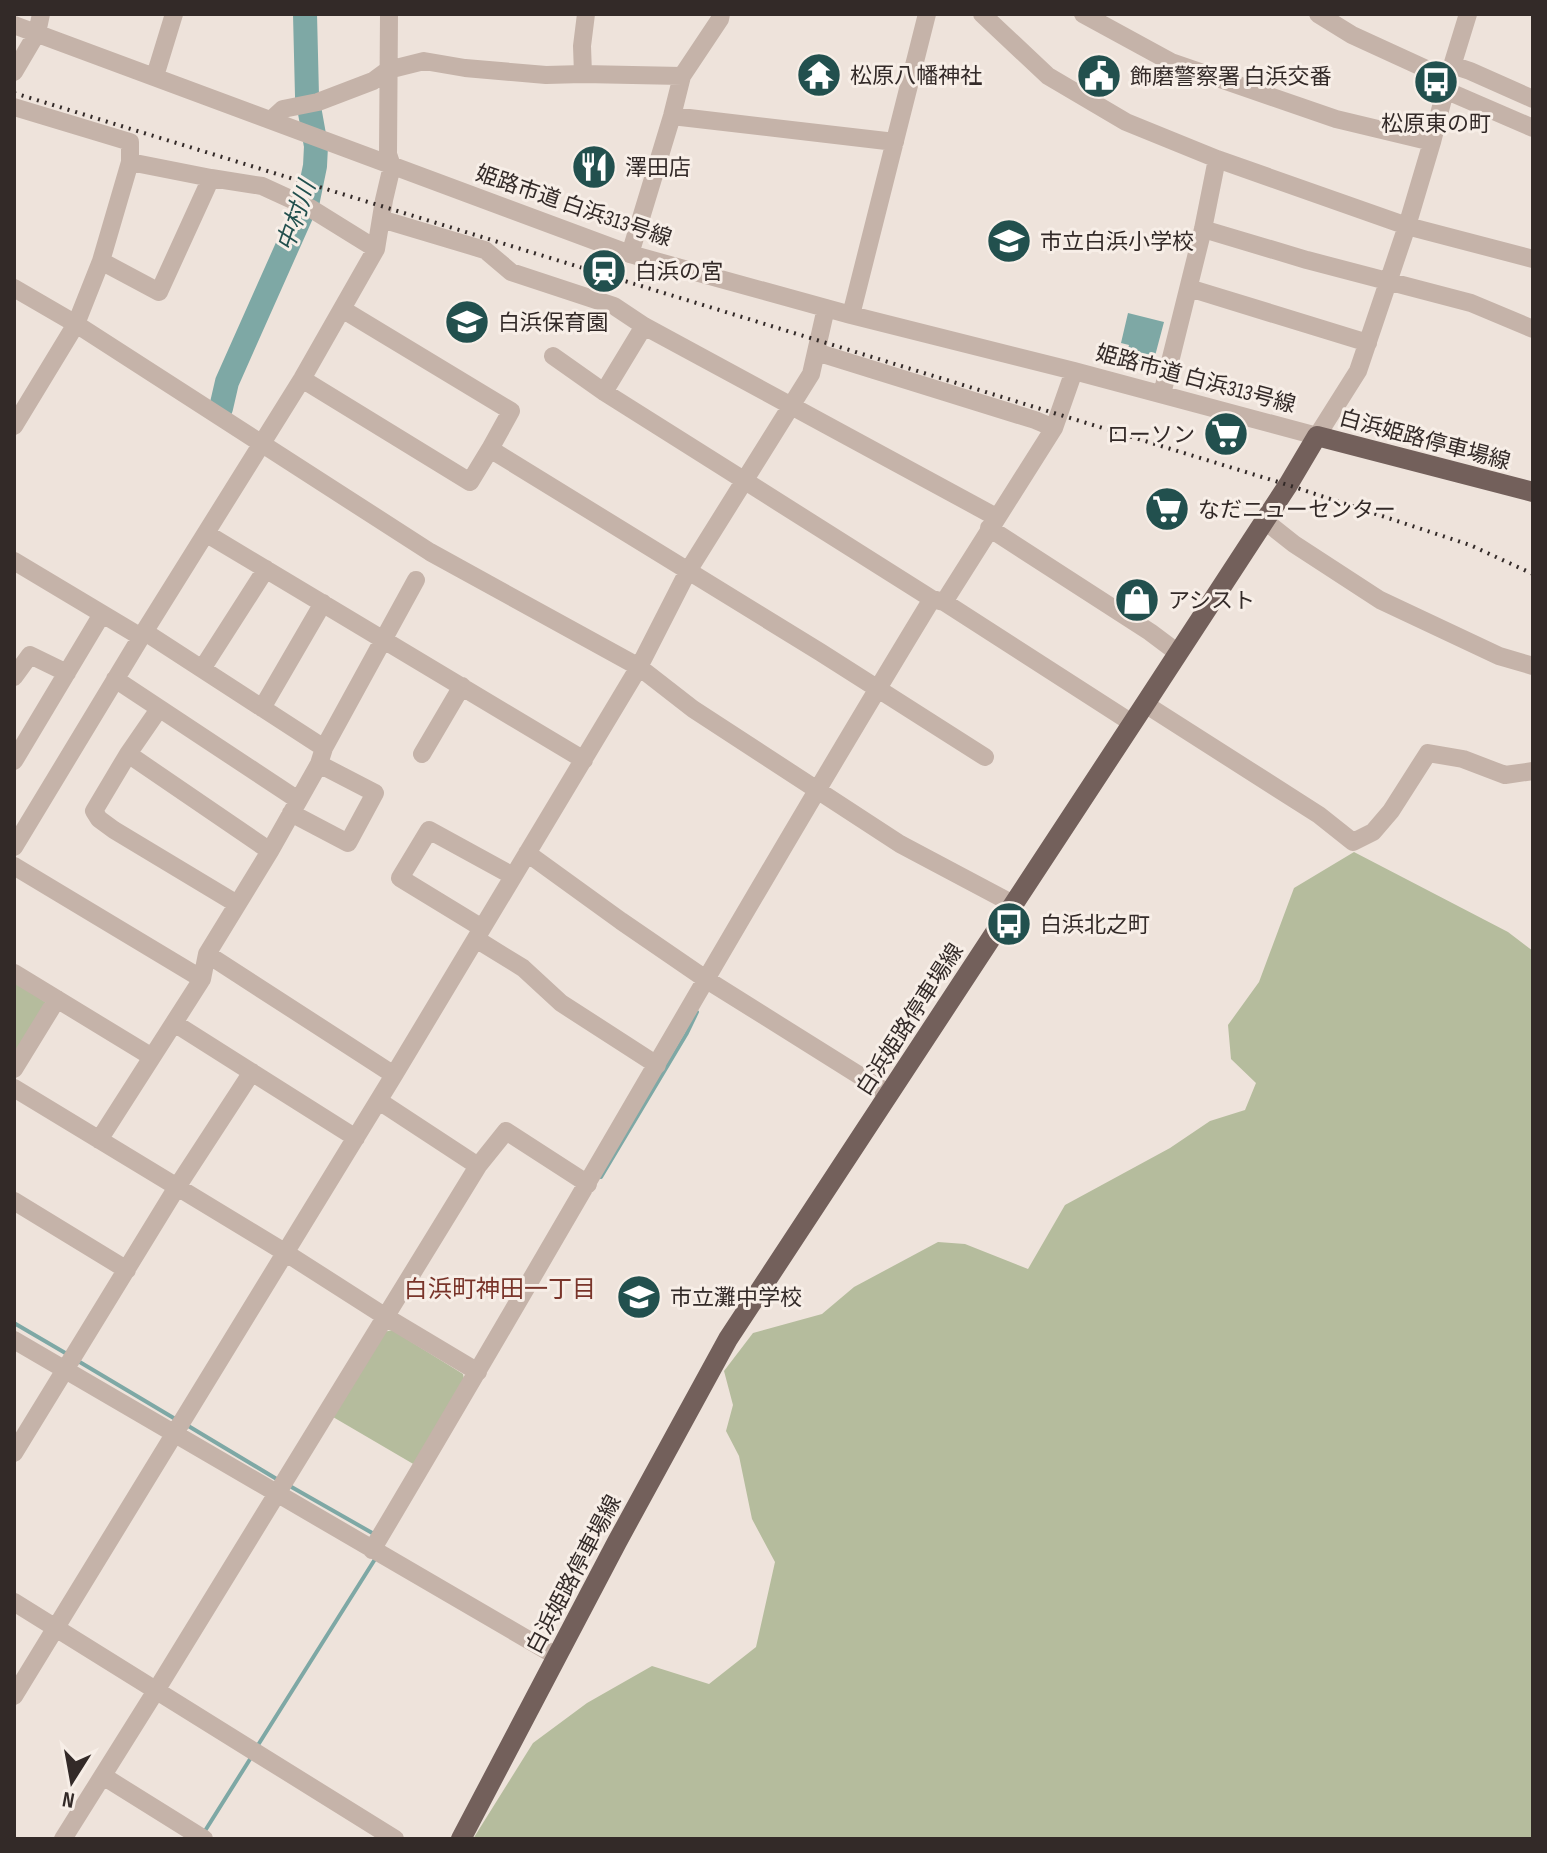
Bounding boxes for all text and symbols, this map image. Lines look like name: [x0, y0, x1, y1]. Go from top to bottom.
temple icon: 松原八幡神社: [795, 51, 843, 99]
public building icon: 飾磨警察署 白浜交番: [1075, 52, 1123, 100]
bus stop icon: 松原東の町: [1412, 58, 1460, 106]
place label: 松原八幡神社: [850, 63, 982, 90]
place label: 飾磨警察署 白浜交番: [1130, 64, 1332, 91]
place label: 松原東の町: [1381, 111, 1491, 138]
restaurant icon: 澤田店: [570, 143, 618, 191]
place label: 澤田店: [625, 155, 691, 182]
street label: 姫路市道 白浜313号線: [472, 160, 675, 253]
water label: 中村川: [271, 175, 323, 255]
school or university icon: 市立白浜小学校: [985, 217, 1033, 265]
place label: 市立白浜小学校: [1040, 229, 1194, 256]
station icon: 白浜の宮: [580, 247, 628, 295]
place label: 白浜の宮: [635, 259, 723, 286]
school or university icon: 白浜保育園: [443, 298, 491, 346]
place label: 白浜保育園: [498, 310, 608, 337]
street label: 姫路市道 白浜313号線: [1093, 340, 1298, 419]
street label: 白浜姫路停車場線: [1336, 405, 1513, 476]
supermarket icon: ローソン: [1202, 410, 1250, 458]
place label: ローソン: [1107, 422, 1195, 449]
supermarket icon: なだニューセンター: [1143, 485, 1191, 533]
place label: なだニューセンター: [1198, 497, 1396, 524]
shop icon: アシスト: [1113, 576, 1161, 624]
place label: アシスト: [1168, 588, 1255, 615]
bus stop icon: 白浜北之町: [985, 900, 1033, 948]
place label: 白浜北之町: [1040, 912, 1150, 939]
street label: 白浜姫路停車場線: [851, 939, 970, 1101]
school or university icon: 市立灘中学校: [615, 1273, 663, 1321]
district label: 白浜町神田一丁目: [404, 1275, 596, 1304]
place label: 市立灘中学校: [670, 1285, 802, 1312]
street label: 白浜姫路停車場線: [521, 1491, 628, 1659]
north arrow: [32, 1741, 112, 1821]
text: N: [60, 1785, 77, 1814]

